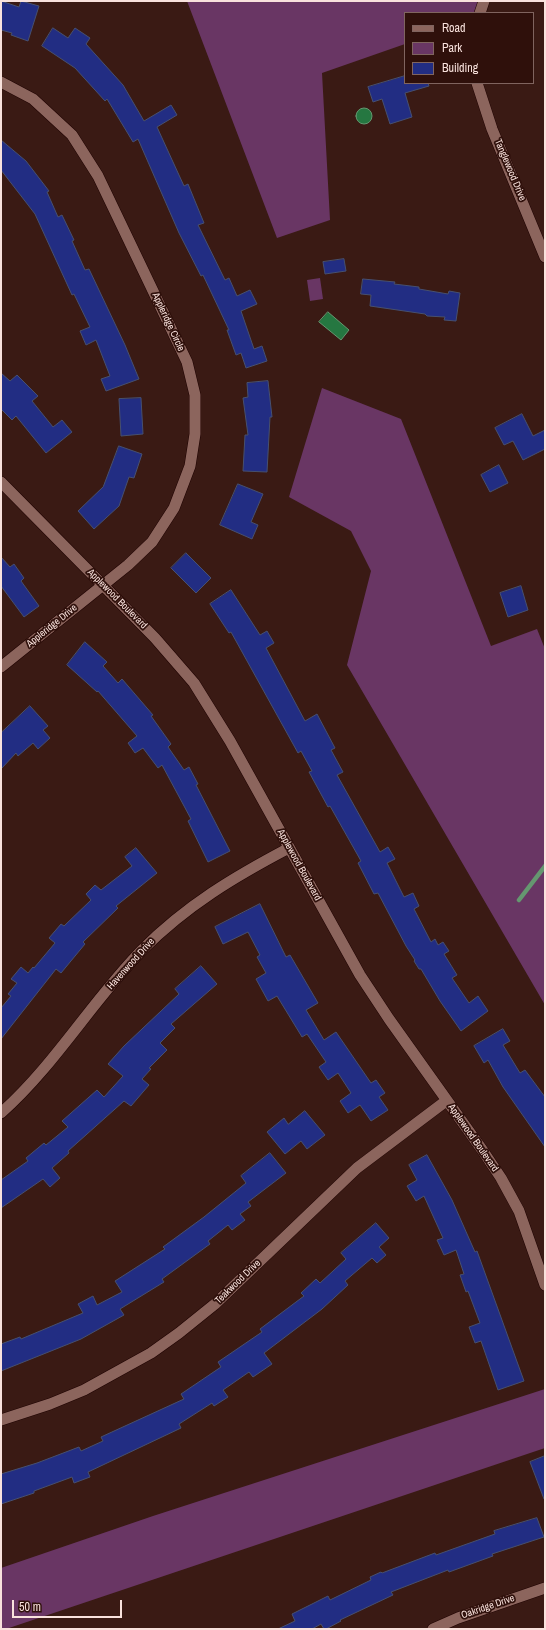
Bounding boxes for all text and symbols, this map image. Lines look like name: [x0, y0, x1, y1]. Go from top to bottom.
legend: [404, 12, 534, 84]
text: Road: [442, 20, 466, 36]
text: Park: [442, 40, 462, 56]
text: Building: [442, 60, 478, 76]
street label: Tanglewood Drive: [492, 137, 528, 203]
street label: Appleridge Circle: [149, 291, 187, 353]
street label: Applewood Boulevard: [85, 567, 149, 631]
street label: Appleridge Drive: [24, 602, 80, 650]
street label: Applewood Boulevard: [274, 827, 324, 903]
street label: Havenwood Drive: [105, 936, 157, 992]
street label: Applewood Boulevard: [445, 1102, 501, 1174]
street label: Teakwood Drive: [213, 1257, 263, 1307]
scale bar: [14, 1592, 124, 1618]
street label: Oakridge Drive: [460, 1592, 516, 1622]
text: 50 m: [19, 1599, 41, 1615]

